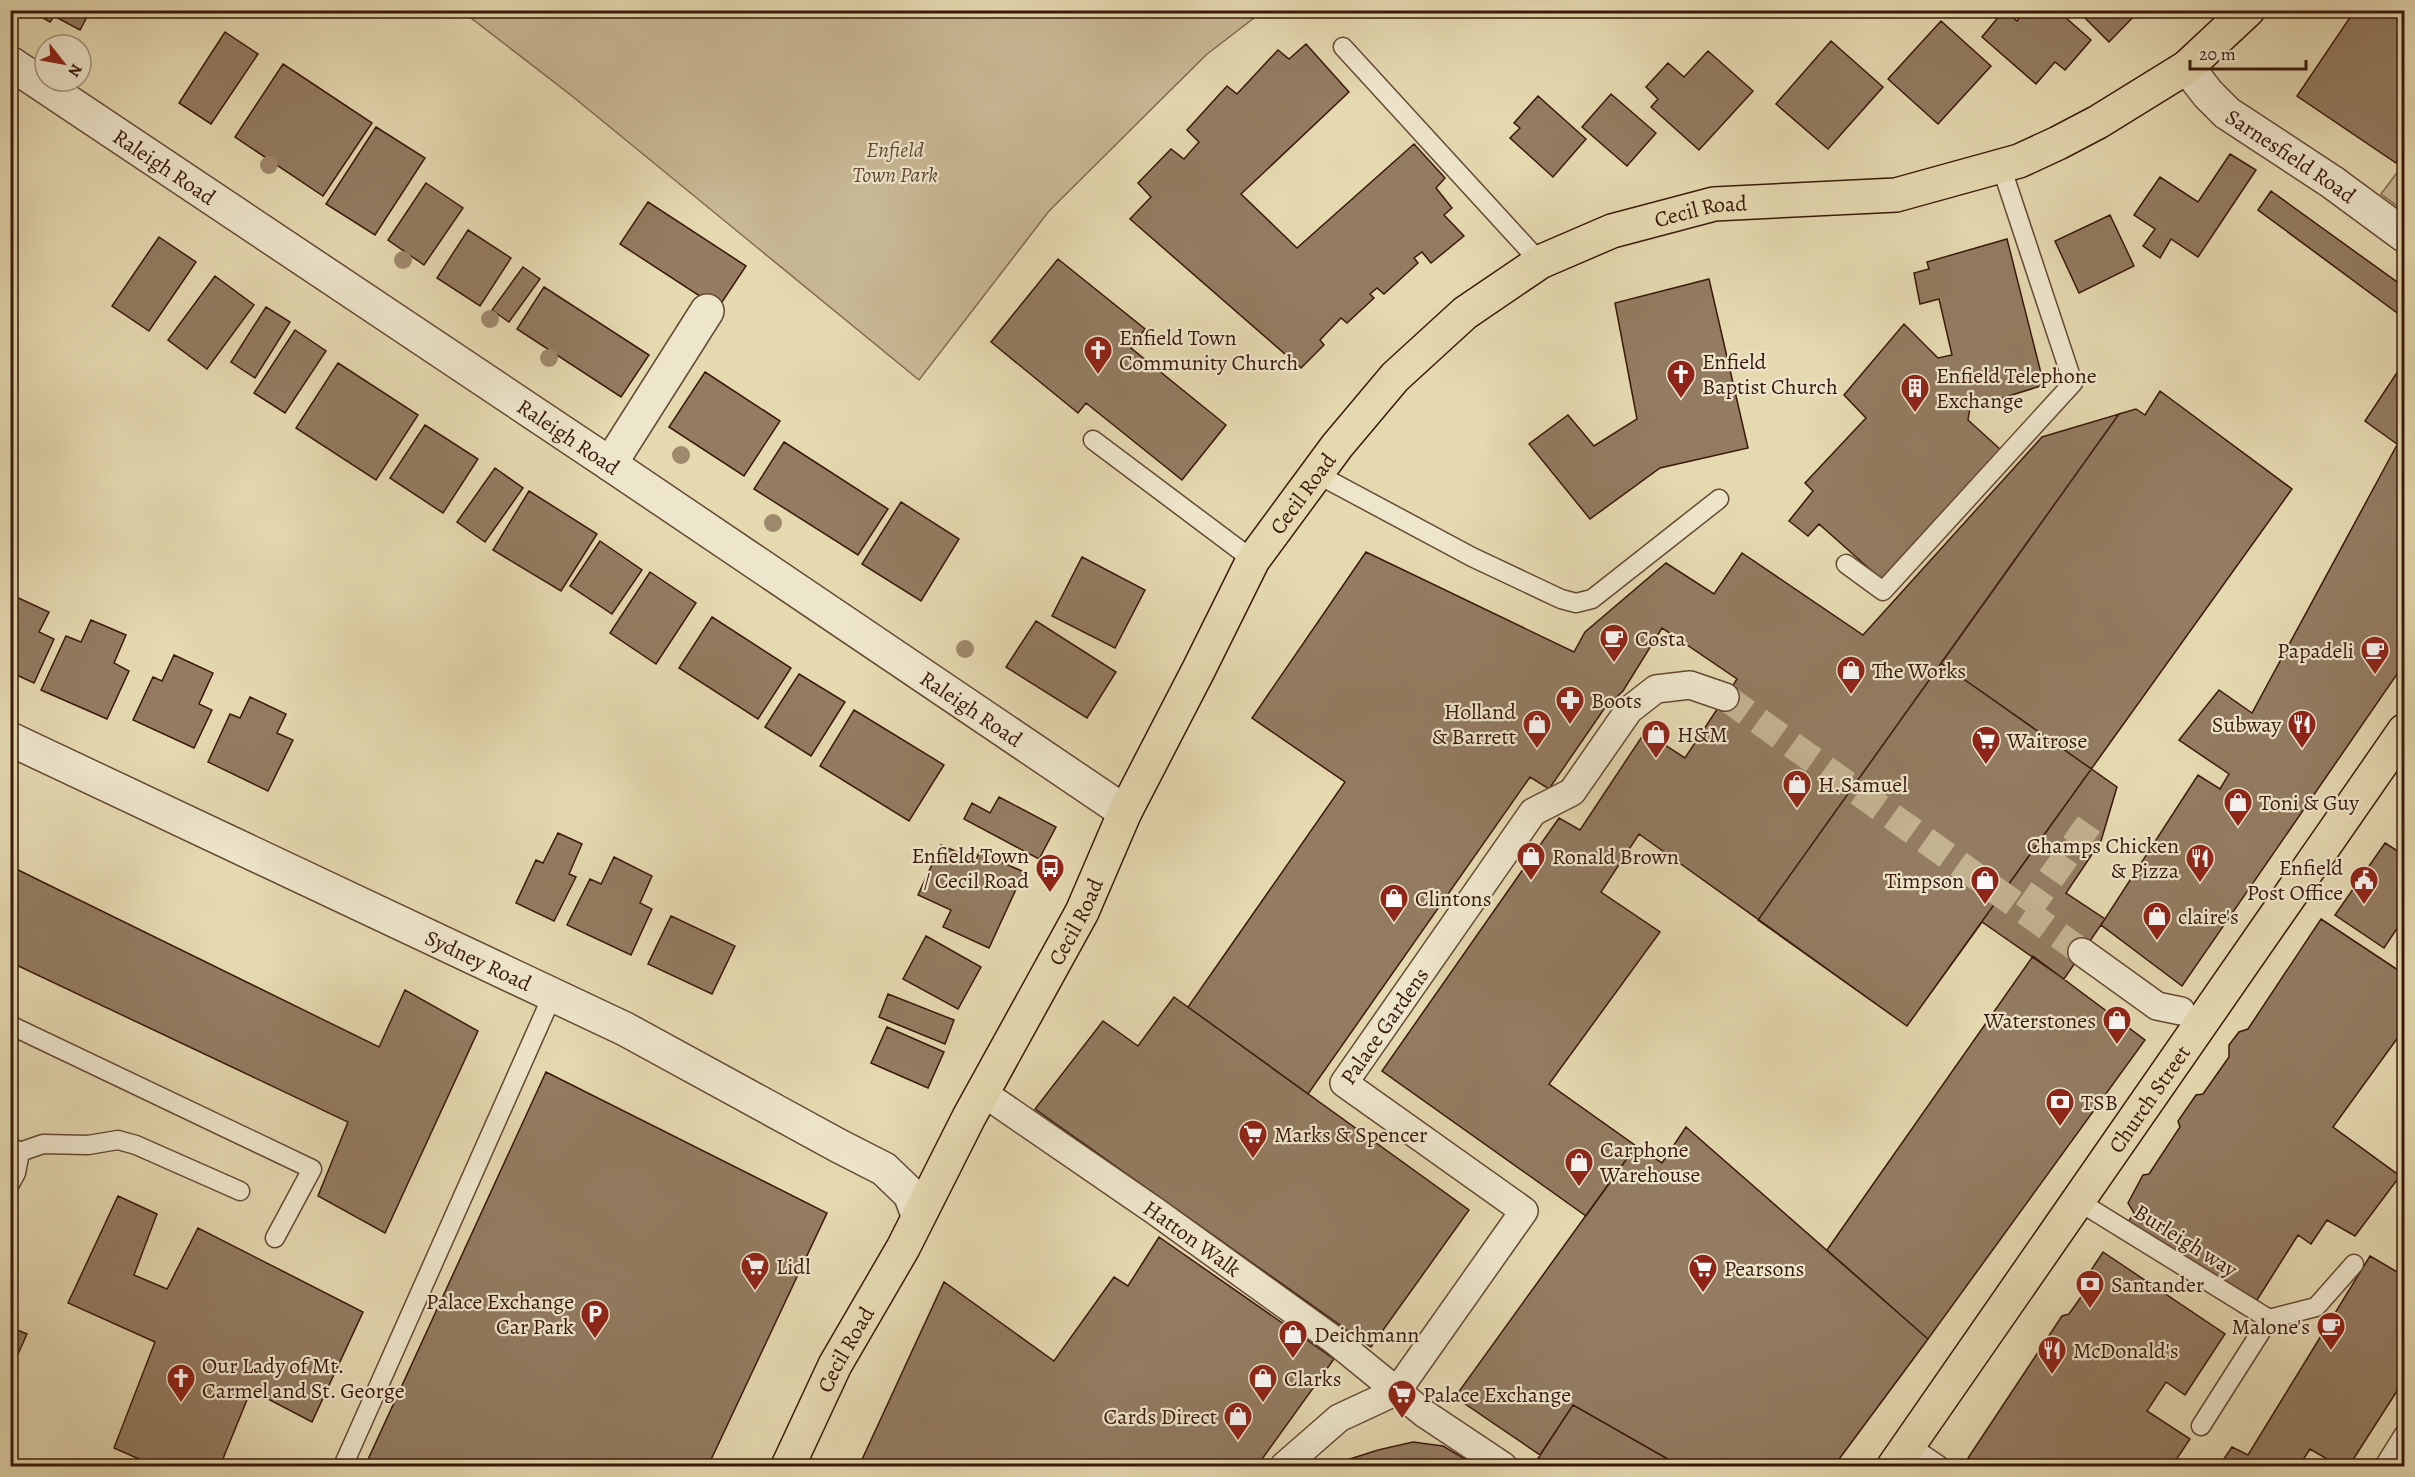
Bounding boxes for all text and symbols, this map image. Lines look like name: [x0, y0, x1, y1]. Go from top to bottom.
north arrow: [33, 33, 93, 93]
scale bar: [2190, 33, 2306, 71]
text: 20 m: [2199, 42, 2236, 66]
text: N: [62, 60, 87, 81]
street label: Sarnesfield Road: [2219, 102, 2362, 211]
street label: Raleigh Road: [107, 122, 222, 212]
park label: Enfield Town Park: [852, 135, 938, 190]
street label: Cecil Road: [1651, 188, 1748, 235]
place label: Enfield Town Community Church: [1119, 323, 1298, 378]
church icon: Enfield Town Community Church: [1082, 334, 1114, 376]
place label: Enfield Baptist Church: [1702, 347, 1838, 402]
church icon: Enfield Baptist Church: [1665, 358, 1697, 400]
place label: Enfield Telephone Exchange: [1936, 361, 2097, 416]
building icon: Enfield Telephone Exchange: [1899, 372, 1931, 414]
street label: Raleigh Road: [511, 392, 626, 483]
street label: Cecil Road: [1263, 447, 1343, 541]
cafe icon: Costa: [1598, 622, 1630, 664]
place label: Costa: [1635, 624, 1686, 654]
cafe icon: Papadeli: [2359, 634, 2391, 676]
place label: Papadeli: [2277, 636, 2354, 666]
shop icon: The Works: [1835, 654, 1867, 696]
place label: The Works: [1872, 656, 1966, 686]
street label: Raleigh Road: [914, 664, 1028, 755]
pharmacy icon: Boots: [1554, 684, 1586, 726]
place label: Boots: [1591, 686, 1642, 716]
place label: Holland & Barrett: [1432, 697, 1516, 752]
shop icon: Holland & Barrett: [1521, 708, 1553, 750]
restaurant icon: Subway: [2286, 708, 2318, 750]
place label: Subway: [2212, 710, 2281, 740]
shop icon: H&M: [1640, 718, 1672, 760]
place label: H&M: [1677, 720, 1728, 750]
supermarket icon: Waitrose: [1970, 724, 2002, 766]
place label: Waitrose: [2006, 726, 2087, 756]
shop icon: H.Samuel: [1781, 768, 1813, 810]
place label: H.Samuel: [1818, 770, 1908, 800]
shop icon: Toni & Guy: [2222, 786, 2254, 828]
place label: Toni & Guy: [2259, 788, 2359, 818]
place label: Champs Chicken & Pizza: [2027, 831, 2180, 886]
shop icon: Ronald Brown: [1515, 840, 1547, 882]
place label: Enfield Town / Cecil Road: [911, 841, 1029, 896]
place label: Ronald Brown: [1552, 842, 1679, 872]
restaurant icon: Champs Chicken & Pizza: [2184, 842, 2216, 884]
bus stop icon: Enfield Town / Cecil Road: [1034, 852, 1066, 894]
place label: Enfield Post Office: [2247, 853, 2343, 908]
shop icon: Timpson: [1969, 864, 2001, 906]
public building icon: Enfield Post Office: [2348, 864, 2380, 906]
place label: Timpson: [1885, 866, 1964, 896]
street label: Cecil Road: [1041, 874, 1111, 971]
shop icon: Clintons: [1378, 882, 1410, 924]
place label: Clintons: [1415, 884, 1492, 914]
shop icon: claire's: [2141, 900, 2173, 942]
place label: claire's: [2178, 902, 2239, 932]
street label: Sydney Road: [420, 923, 536, 999]
street label: Palace Gardens: [1333, 962, 1436, 1091]
shop icon: Waterstones: [2101, 1004, 2133, 1046]
place label: Waterstones: [1983, 1006, 2096, 1036]
street label: Church Street: [2102, 1039, 2198, 1159]
bank icon: TSB: [2044, 1086, 2076, 1128]
place label: TSB: [2081, 1088, 2118, 1118]
supermarket icon: Marks & Spencer: [1237, 1118, 1269, 1160]
place label: Marks & Spencer: [1274, 1120, 1427, 1150]
place label: Carphone Warehouse: [1599, 1135, 1700, 1190]
shop icon: Carphone Warehouse: [1563, 1146, 1595, 1188]
street label: Hatton Walk: [1137, 1193, 1247, 1284]
street label: Burleigh way: [2128, 1197, 2243, 1285]
supermarket icon: Lidl: [739, 1250, 771, 1292]
place label: Lidl: [776, 1252, 811, 1282]
supermarket icon: Pearsons: [1687, 1252, 1719, 1294]
place label: Pearsons: [1724, 1254, 1804, 1284]
bank icon: Santander: [2074, 1268, 2106, 1310]
place label: Santander: [2111, 1270, 2204, 1300]
place label: Palace Exchange Car Park: [426, 1287, 574, 1342]
parking icon: Palace Exchange Car Park: [579, 1298, 611, 1340]
street label: Cecil Road: [810, 1301, 882, 1398]
cafe icon: Malone's: [2315, 1310, 2347, 1352]
place label: Malone's: [2231, 1312, 2310, 1342]
shop icon: Deichmann: [1277, 1318, 1309, 1360]
place label: Deichmann: [1314, 1320, 1419, 1350]
restaurant icon: McDonald's: [2036, 1334, 2068, 1376]
place label: McDonald's: [2073, 1336, 2179, 1366]
place label: Our Lady of Mt. Carmel and St. George: [202, 1351, 405, 1406]
church icon: Our Lady of Mt. Carmel and St. George: [165, 1362, 197, 1404]
shop icon: Clarks: [1247, 1362, 1279, 1404]
place label: Clarks: [1284, 1364, 1342, 1394]
supermarket icon: Palace Exchange: [1386, 1378, 1418, 1420]
place label: Palace Exchange: [1423, 1380, 1571, 1410]
shop icon: Cards Direct: [1222, 1400, 1254, 1442]
place label: Cards Direct: [1103, 1402, 1217, 1432]

